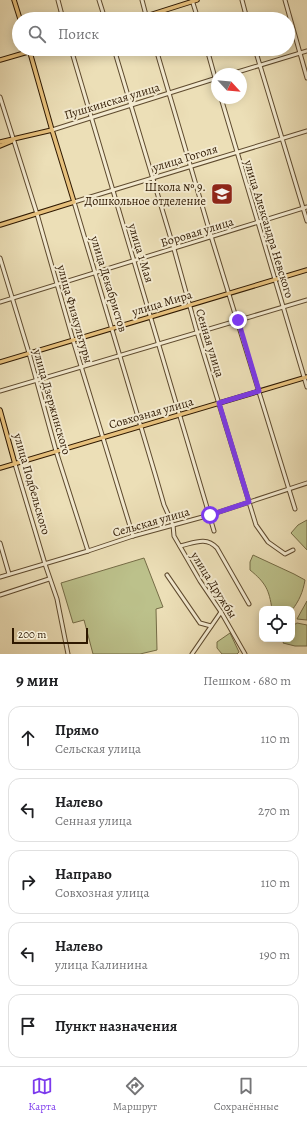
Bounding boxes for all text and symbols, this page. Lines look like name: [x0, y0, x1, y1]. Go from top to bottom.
search box: [12, 12, 295, 56]
icon: search: [26, 23, 48, 45]
text: Поиск: [58, 24, 99, 44]
north arrow: [211, 68, 247, 104]
street label: Пушкинская улица: [62, 79, 162, 123]
street label: улица Гоголя: [150, 140, 220, 176]
street label: улица Александра Невского: [240, 157, 298, 300]
place label: Школа № 9. Дошкольное отделение: [85, 179, 206, 209]
school or university icon: Школа № 9. Дошкольное отделение: [209, 181, 235, 207]
street label: Боровая улица: [158, 213, 236, 251]
street label: улица 1 Мая: [124, 221, 158, 285]
street label: улица Декабристов: [86, 233, 131, 334]
street label: улица Физкультуры: [53, 262, 97, 365]
street label: улица Мира: [129, 286, 194, 320]
street label: Сенная улица: [192, 307, 228, 380]
route end: [229, 311, 247, 329]
street label: улица Дзержинского: [29, 347, 75, 456]
street label: Совхозная улица: [107, 393, 196, 433]
street label: улица Подбельского: [10, 431, 54, 536]
street label: Сельская улица: [111, 503, 192, 541]
route start: [201, 506, 219, 524]
street label: улица Дружбы: [187, 548, 241, 621]
map controls: [259, 606, 295, 642]
button: locate: [259, 606, 295, 642]
scale bar: [12, 626, 88, 645]
text: 200 m: [18, 627, 46, 642]
text: 9 мин: [16, 669, 58, 692]
text: Пешком · 680 m: [203, 672, 291, 689]
text: Прямо: [55, 720, 99, 740]
icon: ahead: [17, 727, 39, 749]
text: 110 m: [261, 730, 290, 747]
text: Сельская улица: [55, 740, 141, 757]
text: Налево: [55, 792, 103, 812]
icon: left: [17, 799, 39, 821]
text: 270 m: [258, 802, 290, 819]
text: Сенная улица: [55, 812, 132, 829]
text: Направо: [55, 864, 112, 884]
icon: right: [17, 871, 39, 893]
text: 110 m: [261, 874, 290, 891]
text: Совхозная улица: [55, 884, 150, 901]
text: Налево: [55, 936, 103, 956]
icon: left: [17, 943, 39, 965]
text: 190 m: [259, 946, 290, 963]
text: улица Калинина: [55, 956, 148, 973]
icon: arrive: [17, 1015, 39, 1037]
text: Пункт назначения: [55, 1016, 177, 1036]
tab: Карта: [28, 1075, 56, 1114]
tab: Маршрут: [113, 1075, 157, 1114]
tab: Сохранённые: [214, 1075, 279, 1114]

